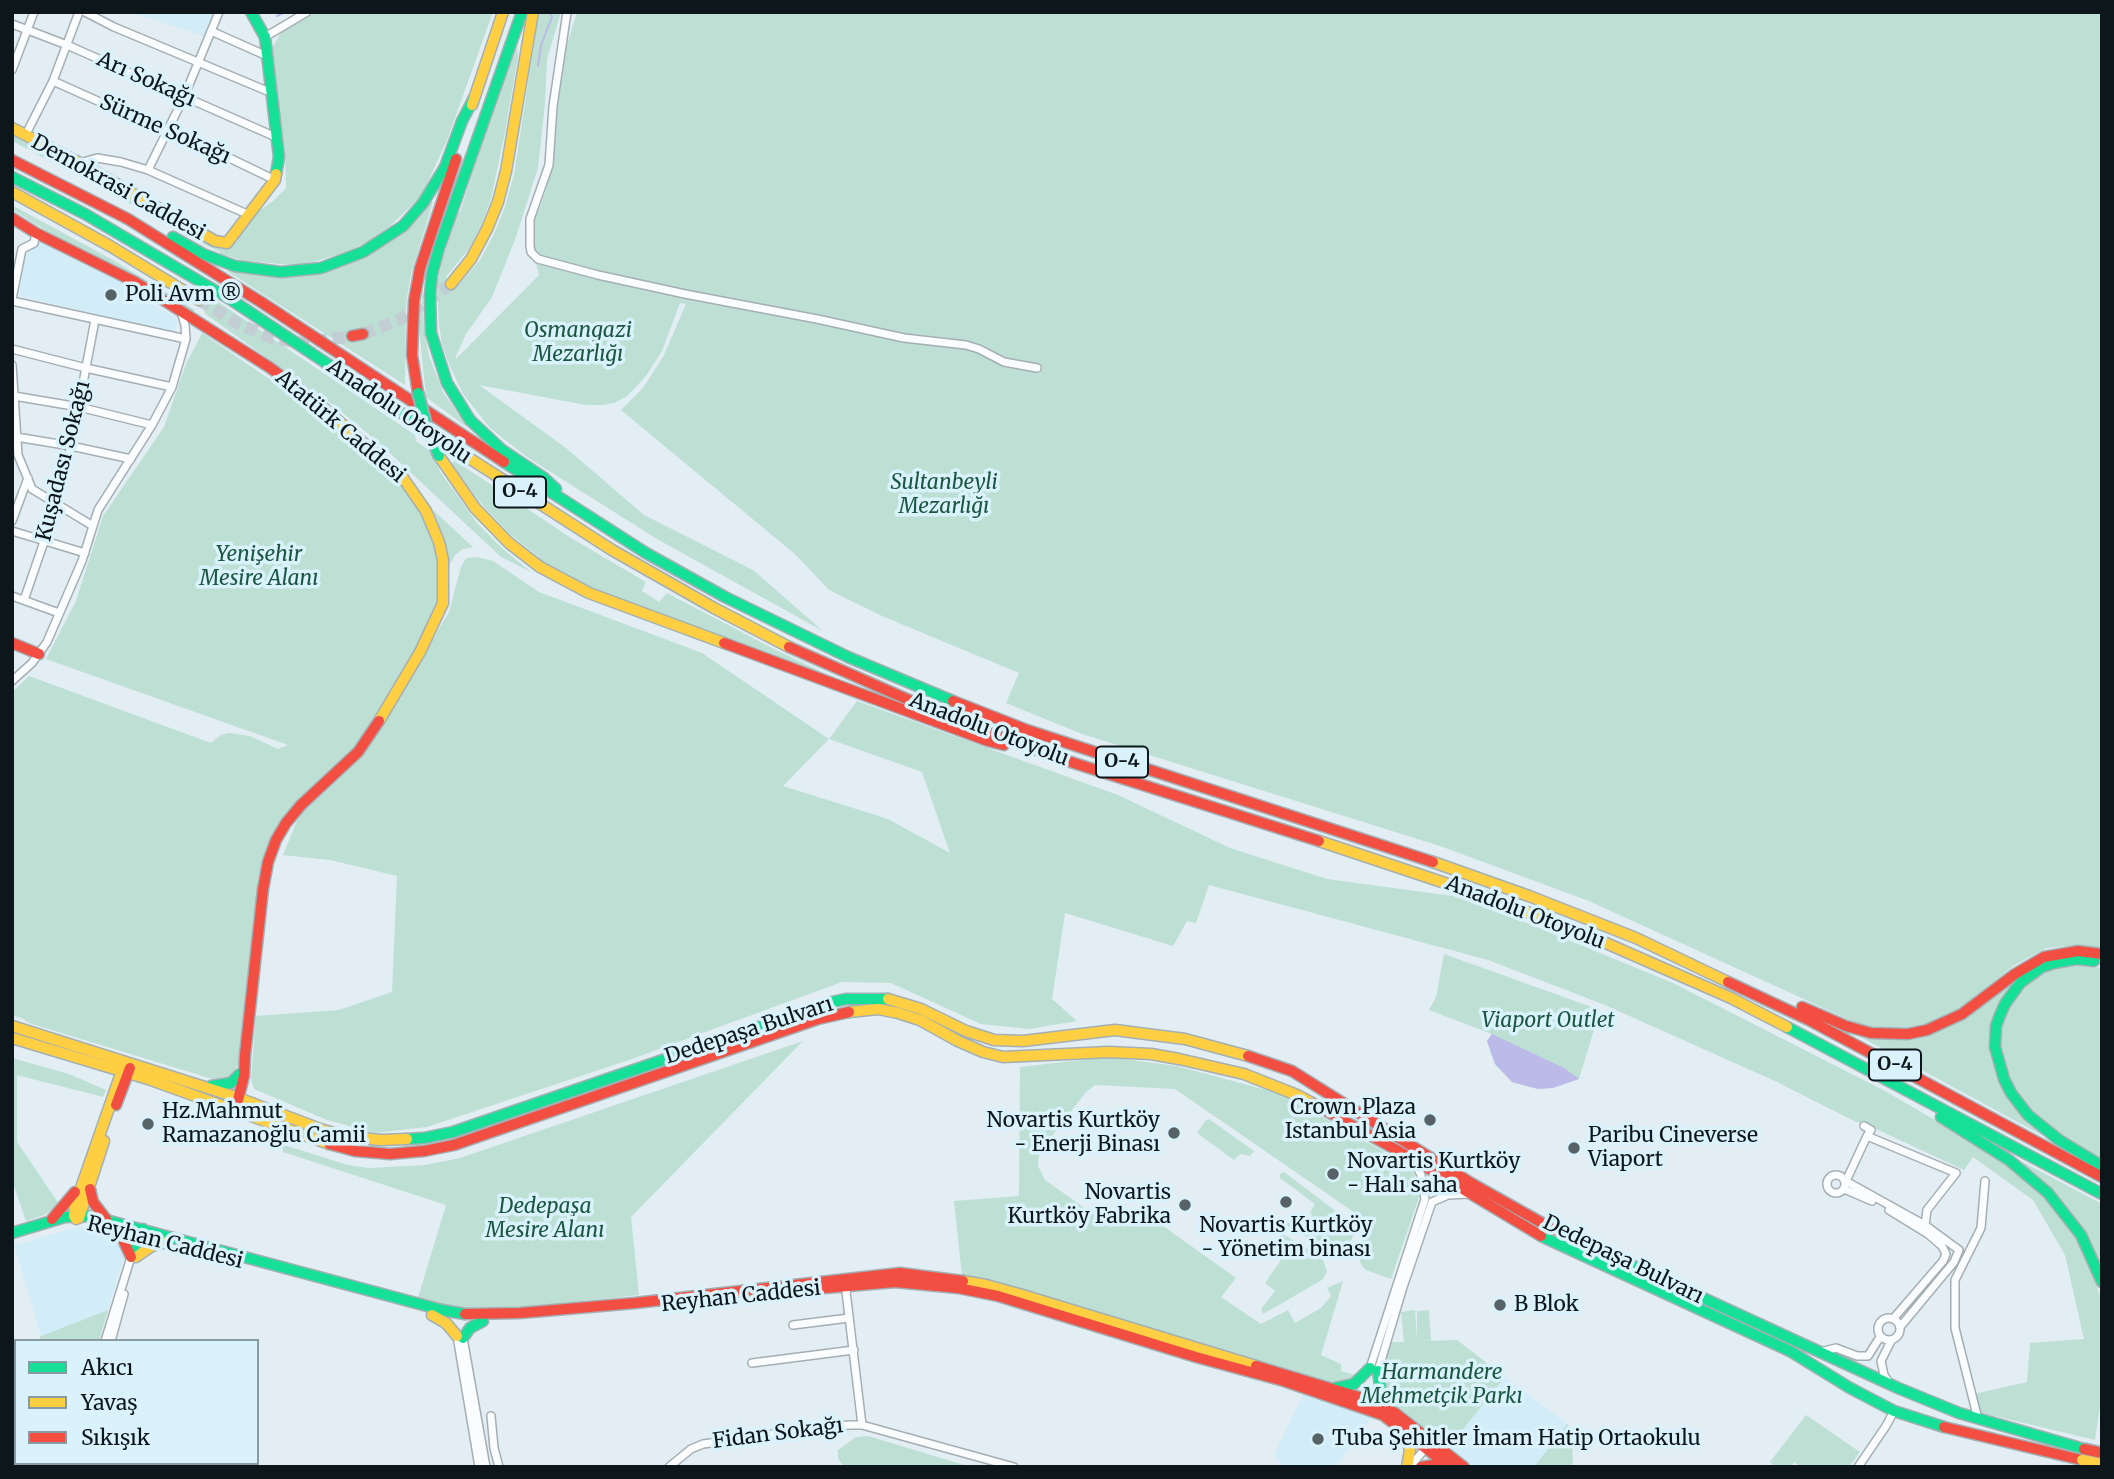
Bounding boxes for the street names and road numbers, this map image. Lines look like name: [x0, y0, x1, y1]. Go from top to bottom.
street label: Arı Sokağı: [93, 47, 199, 113]
street label: Sürme Sokağı: [96, 90, 234, 170]
street label: Demokrasi Caddesi: [27, 130, 209, 246]
street label: Anadolu Otoyolu: [322, 354, 476, 470]
street label: Atatürk Caddesi: [270, 366, 410, 488]
street label: Kuşadası Sokağı: [32, 378, 96, 544]
road number: O-4: [494, 477, 546, 508]
street label: Anadolu Otoyolu: [906, 688, 1072, 772]
road number: O-4: [1096, 747, 1148, 778]
street label: Anadolu Otoyolu: [1442, 871, 1608, 955]
street label: Dedepaşa Bulvarı: [662, 992, 836, 1070]
road number: O-4: [1869, 1050, 1921, 1080]
street label: Dedepaşa Bulvarı: [1539, 1210, 1707, 1310]
street label: Reyhan Caddesi: [84, 1211, 246, 1275]
street label: Reyhan Caddesi: [660, 1276, 822, 1318]
street label: Fidan Sokağı: [711, 1413, 845, 1455]

